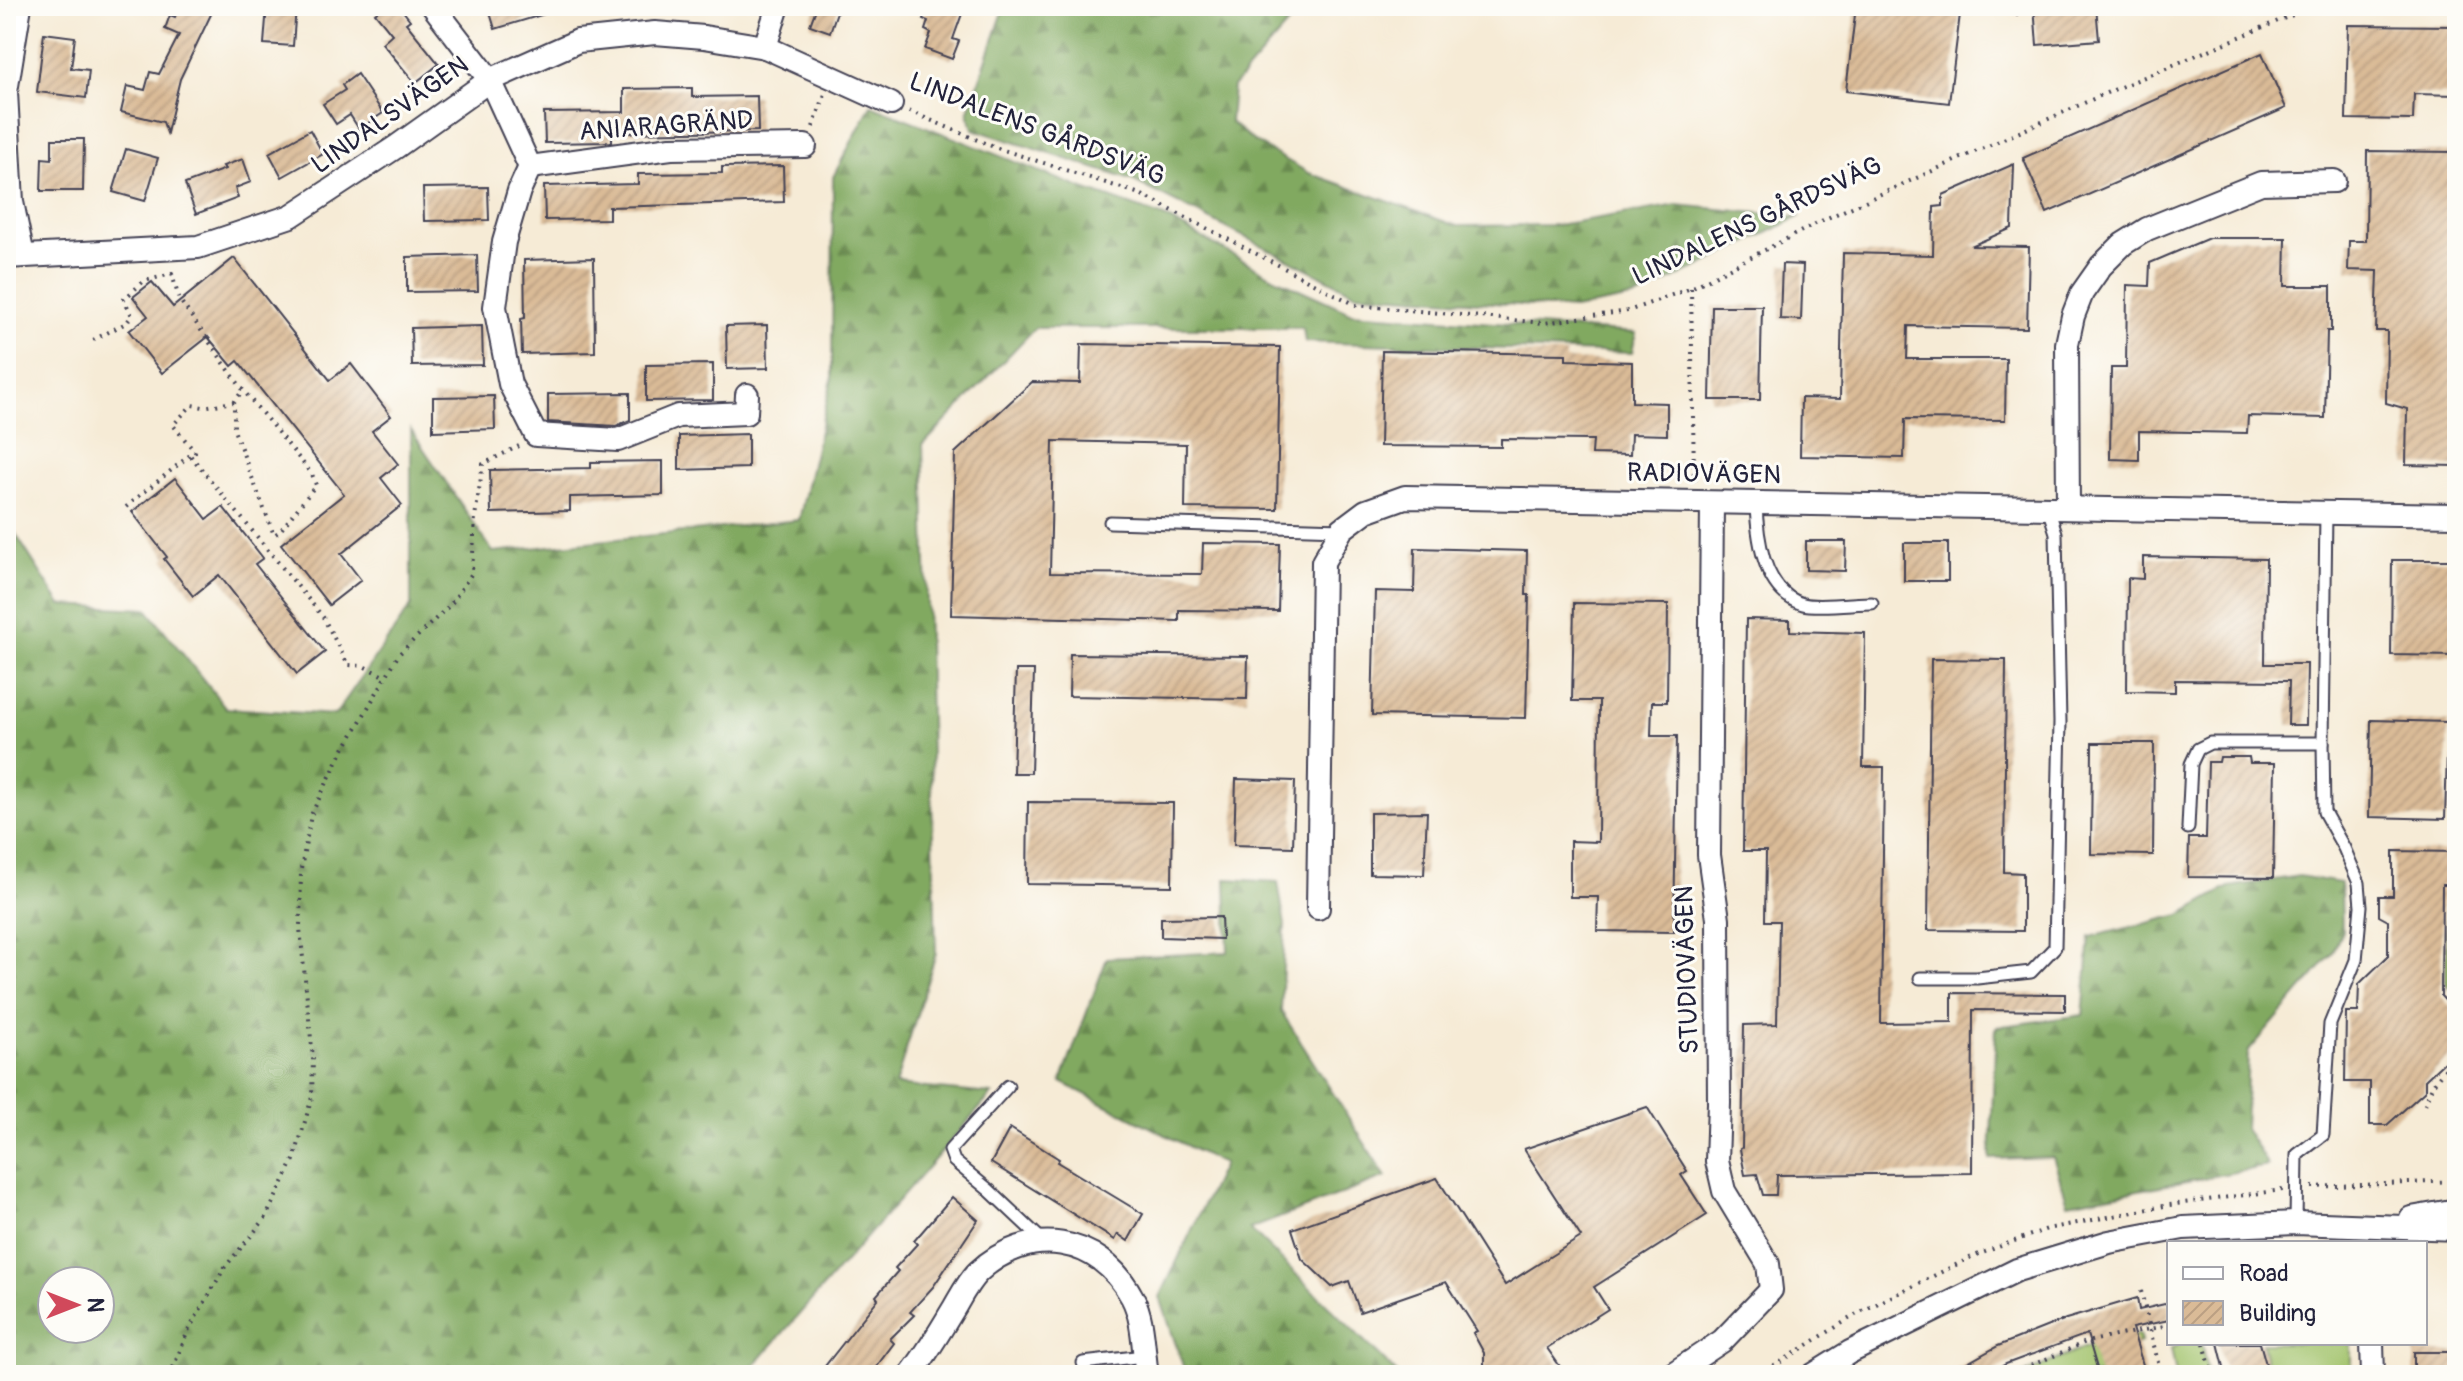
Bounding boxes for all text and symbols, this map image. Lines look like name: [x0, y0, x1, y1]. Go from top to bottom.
street label: LINDALSVÄGEN: [305, 49, 475, 181]
street label: LINDALENS GÅRDSVÄG: [905, 65, 1170, 193]
street label: ANIARAGRÄND: [578, 104, 754, 148]
street label: LINDALENS GÅRDSVÄG: [1627, 148, 1887, 293]
street label: RADIOVÄGEN: [1627, 457, 1781, 491]
street label: STUDIOVÄGEN: [1668, 885, 1706, 1055]
legend: [2167, 1241, 2427, 1345]
text: Road: [2239, 1259, 2289, 1288]
north arrow: [36, 1265, 116, 1345]
text: N: [81, 1298, 109, 1313]
text: Building: [2239, 1299, 2316, 1328]

